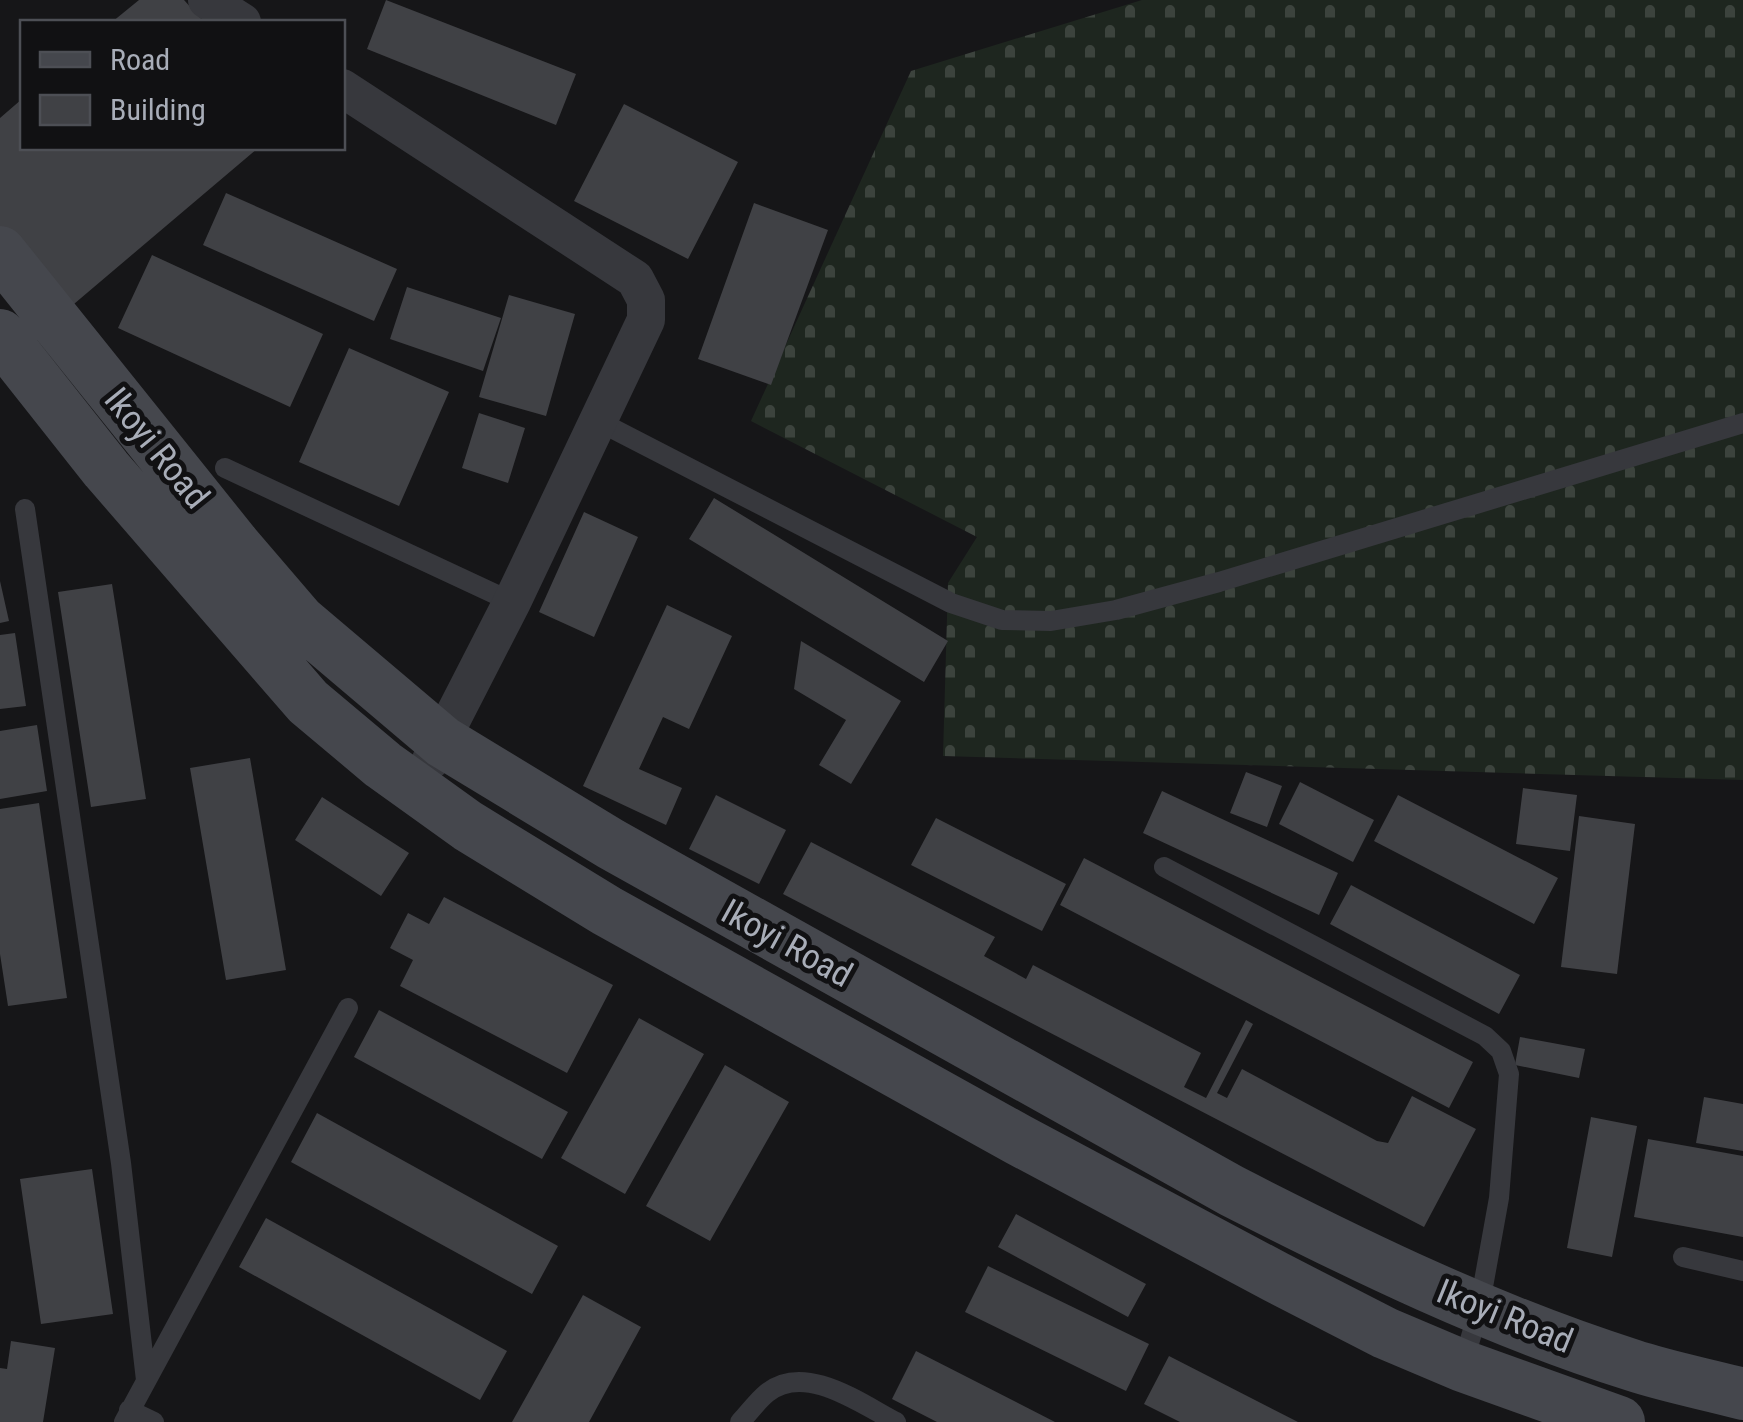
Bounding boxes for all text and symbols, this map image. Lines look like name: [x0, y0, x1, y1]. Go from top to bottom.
legend: [20, 20, 345, 150]
text: Road: [110, 42, 170, 77]
text: Building: [110, 92, 206, 127]
street label: Ikoyi Road: [96, 380, 217, 517]
street label: Ikoyi Road: [714, 891, 859, 996]
street label: Ikoyi Road: [1431, 1271, 1579, 1362]

